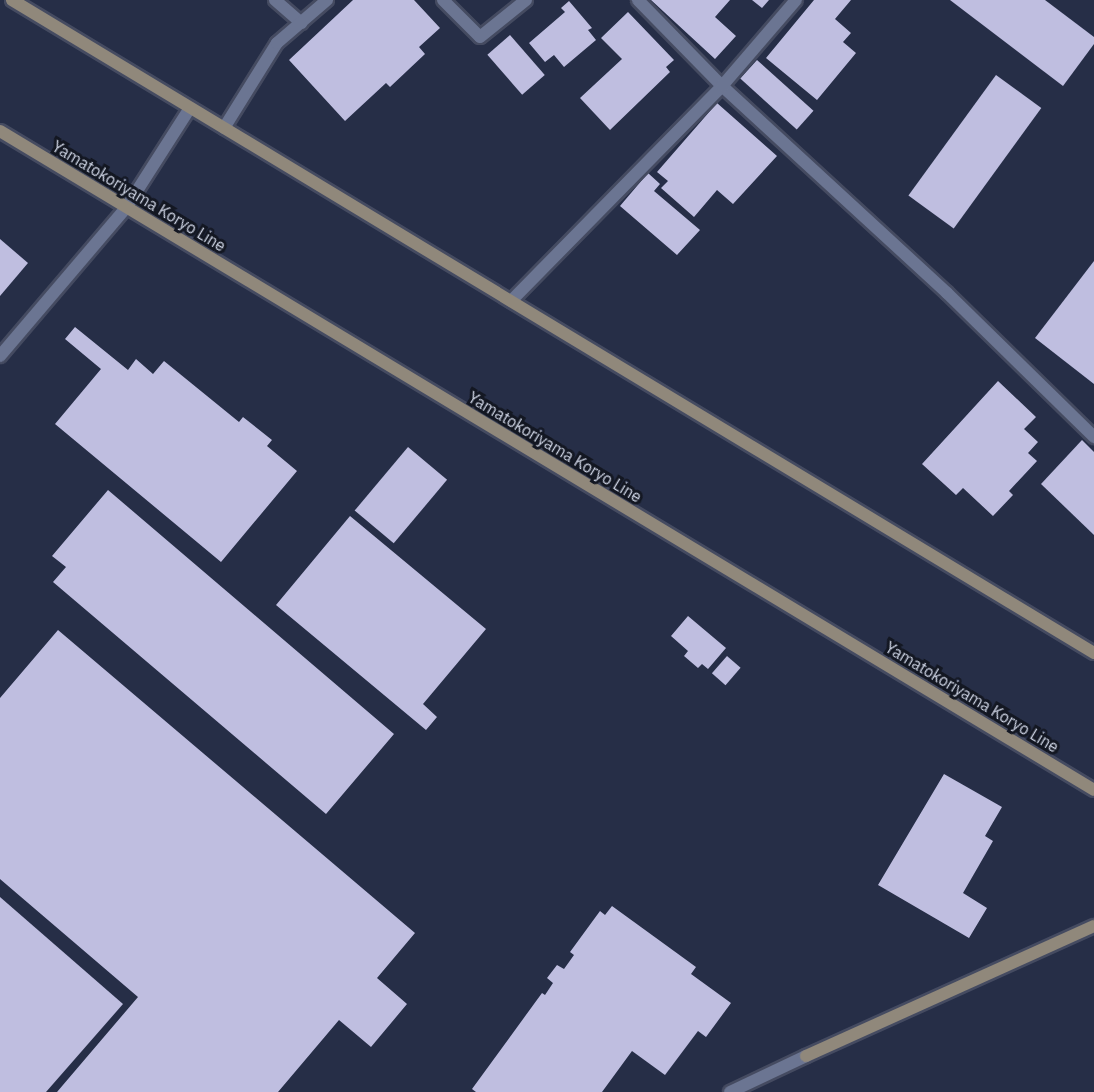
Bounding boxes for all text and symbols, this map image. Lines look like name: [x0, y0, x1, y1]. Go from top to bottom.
street label: Yamatokoriyama Koryo Line: [49, 136, 229, 256]
street label: Yamatokoriyama Koryo Line: [465, 387, 645, 507]
street label: Yamatokoriyama Koryo Line: [882, 637, 1062, 757]

